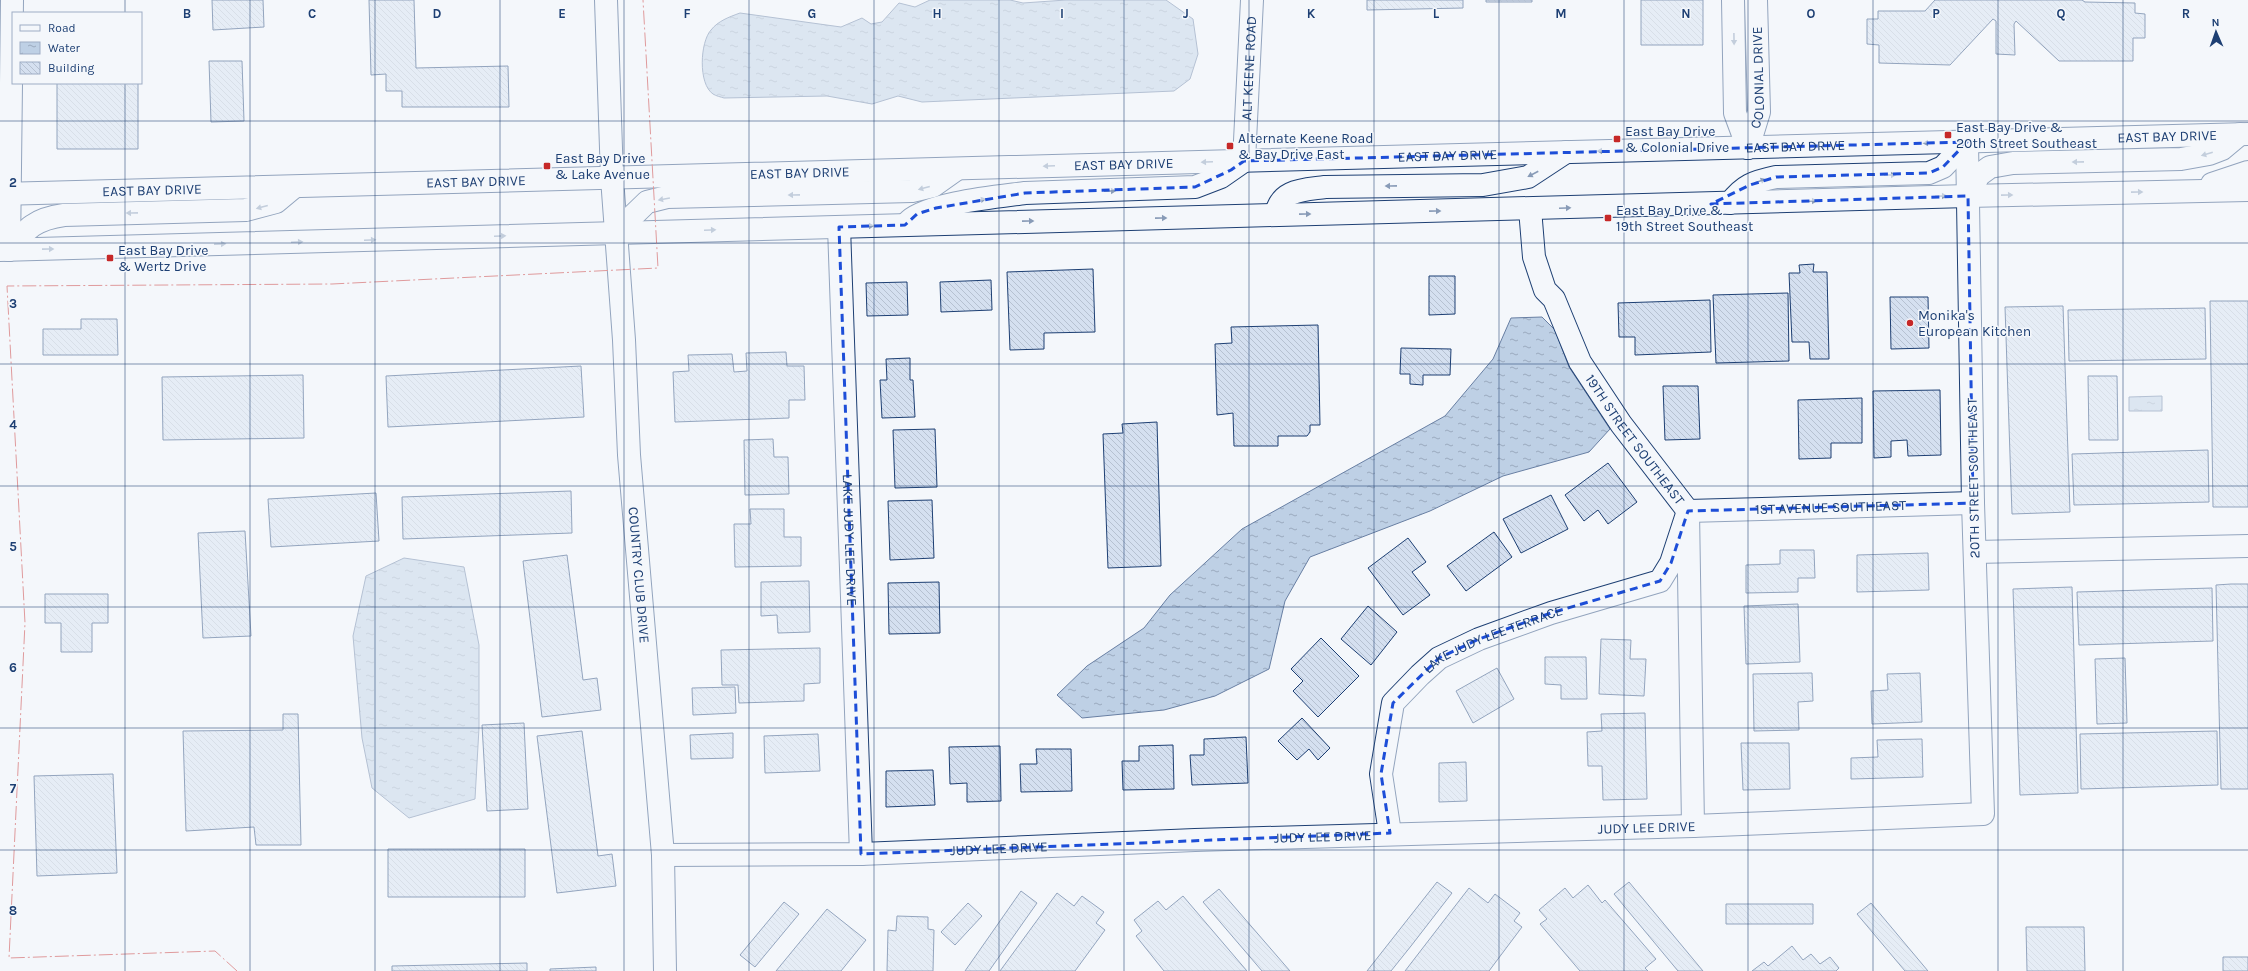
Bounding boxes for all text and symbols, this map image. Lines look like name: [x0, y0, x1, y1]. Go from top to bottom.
text: B: [183, 6, 191, 21]
text: C: [308, 6, 316, 21]
text: D: [433, 6, 442, 21]
text: E: [558, 6, 566, 21]
text: F: [683, 6, 691, 21]
text: G: [808, 6, 816, 21]
text: H: [932, 6, 942, 21]
text: I: [1060, 6, 1064, 21]
text: J: [1183, 6, 1189, 21]
text: K: [1307, 6, 1316, 21]
text: L: [1433, 6, 1440, 21]
text: M: [1555, 6, 1567, 21]
text: N: [1681, 6, 1691, 21]
text: O: [1807, 6, 1816, 21]
text: P: [1932, 6, 1940, 21]
text: Q: [2057, 6, 2066, 21]
text: R: [2182, 6, 2190, 21]
legend: [12, 12, 142, 84]
north arrow: [2196, 12, 2236, 52]
street label: ALT KEENE ROAD: [1238, 16, 1260, 121]
text: N: [2211, 16, 2220, 29]
text: Road: [48, 21, 76, 35]
street label: COLONIAL DRIVE: [1746, 26, 1768, 131]
one-way arrow: [1731, 33, 1737, 46]
text: Water: [48, 41, 81, 55]
text: Building: [48, 61, 95, 75]
place label: East Bay Drive & 20th Street Southeast: [1956, 119, 2097, 152]
place label: East Bay Drive & Colonial Drive: [1625, 123, 1729, 156]
street label: EAST BAY DRIVE: [2117, 127, 2217, 146]
place label: Alternate Keene Road & Bay Drive East: [1238, 130, 1374, 163]
marker: East Bay Drive & 20th Street Southeast: [1943, 130, 1953, 140]
marker: East Bay Drive & Colonial Drive: [1612, 134, 1622, 144]
street label: EAST BAY DRIVE: [1745, 137, 1845, 156]
one-way arrow: [1923, 139, 1935, 146]
marker: Alternate Keene Road & Bay Drive East: [1225, 141, 1235, 151]
street label: EAST BAY DRIVE: [1397, 146, 1498, 166]
one-way arrow: [1597, 148, 1609, 155]
place label: East Bay Drive & Lake Avenue: [555, 150, 650, 183]
one-way arrow: [2201, 151, 2213, 157]
street label: EAST BAY DRIVE: [1074, 155, 1174, 174]
one-way arrow: [1200, 159, 1213, 165]
one-way arrow: [2071, 159, 2084, 165]
marker: East Bay Drive & Lake Avenue: [542, 161, 552, 171]
street label: EAST BAY DRIVE: [750, 163, 850, 183]
one-way arrow: [1042, 163, 1055, 169]
one-way arrow: [1527, 171, 1539, 177]
one-way arrow: [1884, 171, 1896, 178]
street label: EAST BAY DRIVE: [426, 172, 526, 192]
text: 2: [9, 175, 17, 190]
one-way arrow: [1755, 178, 1767, 184]
street label: EAST BAY DRIVE: [102, 181, 202, 200]
one-way arrow: [1384, 183, 1397, 189]
one-way arrow: [917, 185, 929, 191]
one-way arrow: [1104, 188, 1117, 194]
one-way arrow: [2131, 189, 2144, 195]
one-way arrow: [787, 192, 800, 198]
one-way arrow: [2001, 192, 2014, 198]
one-way arrow: [1935, 193, 1947, 200]
one-way arrow: [658, 196, 670, 202]
one-way arrow: [974, 197, 987, 203]
one-way arrow: [1805, 197, 1817, 204]
place label: East Bay Drive & 19th Street Southeast: [1616, 202, 1753, 235]
one-way arrow: [255, 204, 267, 210]
one-way arrow: [1559, 205, 1572, 211]
one-way arrow: [1429, 208, 1442, 214]
one-way arrow: [125, 210, 138, 216]
one-way arrow: [1299, 211, 1311, 218]
marker: East Bay Drive & 19th Street Southeast: [1603, 213, 1613, 223]
one-way arrow: [1155, 215, 1168, 221]
one-way arrow: [1022, 218, 1034, 225]
one-way arrow: [862, 222, 874, 229]
one-way arrow: [704, 227, 717, 233]
one-way arrow: [494, 233, 507, 239]
one-way arrow: [364, 237, 377, 243]
one-way arrow: [291, 239, 304, 245]
one-way arrow: [214, 241, 226, 248]
place label: East Bay Drive & Wertz Drive: [118, 242, 208, 275]
one-way arrow: [42, 246, 55, 252]
marker: East Bay Drive & Wertz Drive: [105, 253, 115, 263]
text: 3: [9, 296, 17, 311]
place label: Monika's European Kitchen: [1918, 307, 2031, 340]
marker: Monika's European Kitchen: [1905, 318, 1915, 328]
street label: 19TH STREET SOUTHEAST: [1582, 371, 1688, 508]
street label: 20TH STREET SOUTHEAST: [1964, 398, 1983, 558]
text: 4: [9, 417, 17, 432]
street label: LAKE JUDY LEE DRIVE: [839, 473, 860, 606]
street label: 1ST AVENUE SOUTHEAST: [1755, 497, 1906, 518]
street label: COUNTRY CLUB DRIVE: [624, 506, 653, 644]
text: 5: [9, 539, 17, 554]
street label: LAKE JUDY LEE TERRACE: [1420, 602, 1565, 677]
text: 6: [9, 660, 17, 675]
text: 7: [10, 781, 17, 796]
street label: JUDY LEE DRIVE: [1597, 818, 1696, 838]
street label: JUDY LEE DRIVE: [1274, 827, 1372, 847]
street label: JUDY LEE DRIVE: [950, 838, 1048, 859]
text: 8: [9, 903, 17, 918]

